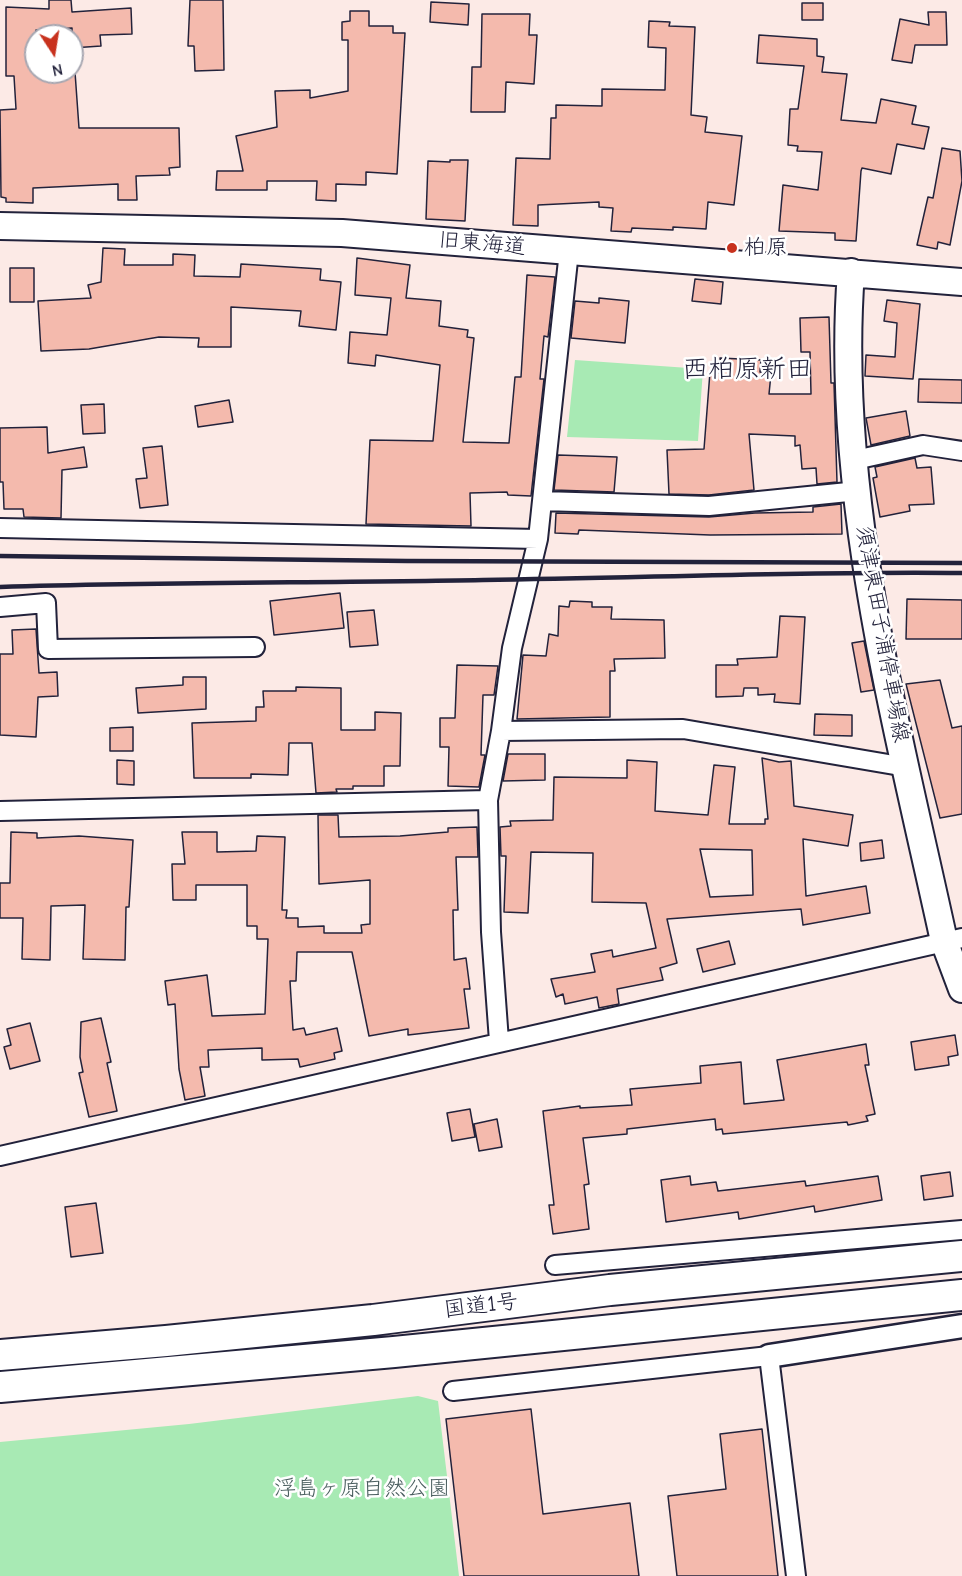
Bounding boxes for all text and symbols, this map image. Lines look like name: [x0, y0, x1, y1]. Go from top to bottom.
north arrow: [24, 24, 84, 84]
text: N: [50, 60, 64, 80]
street label: 旧東海道: [437, 227, 527, 261]
place label: 柏原: [744, 235, 788, 261]
marker: 柏原: [725, 241, 739, 255]
district label: 西柏原新田: [682, 354, 812, 386]
street label: 須津東田子浦停車場線: [850, 523, 914, 745]
street label: 国道1号: [442, 1288, 520, 1324]
park label: 浮島ヶ原自然公園: [274, 1476, 450, 1502]

